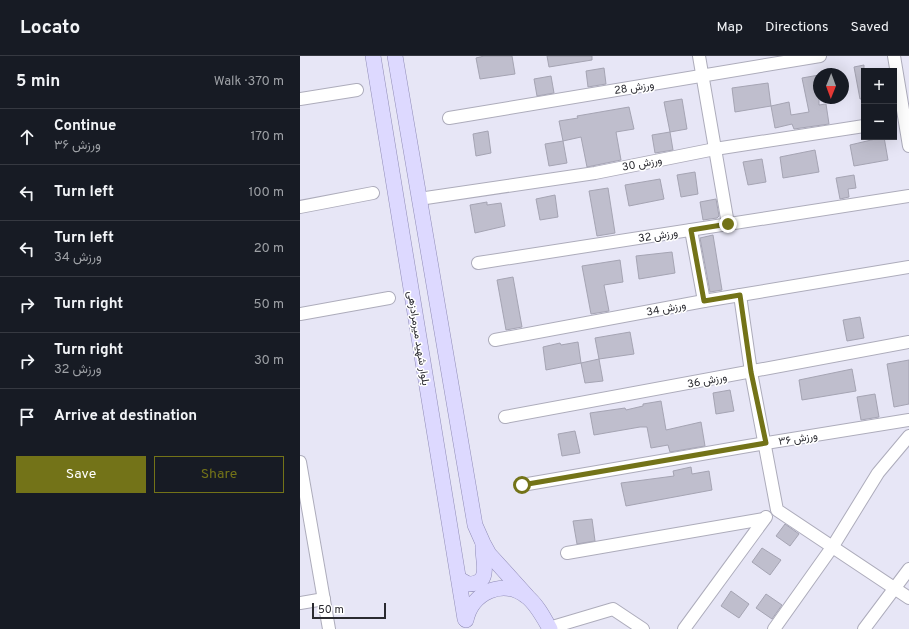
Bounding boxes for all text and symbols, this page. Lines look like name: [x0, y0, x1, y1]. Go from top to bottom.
text: Locato: [20, 16, 80, 40]
text: Map: [717, 19, 743, 36]
text: Directions: [765, 19, 829, 36]
text: Saved: [851, 19, 889, 36]
north arrow: [813, 68, 849, 104]
map controls: [861, 68, 897, 140]
button: +: [861, 68, 897, 104]
text: 5 min: [16, 71, 60, 93]
text: Walk · 370 m: [214, 74, 284, 90]
street label: ورزش 28: [613, 78, 655, 98]
button: −: [861, 104, 897, 140]
text: Continue: [54, 117, 116, 136]
icon: ahead: [16, 126, 38, 148]
text: 170 m: [250, 129, 284, 145]
text: ورزش ۳۶: [54, 138, 101, 154]
street label: ورزش 30: [621, 153, 664, 175]
icon: left: [16, 182, 38, 204]
text: Turn left: [54, 183, 114, 202]
text: 100 m: [248, 185, 284, 201]
route end: [719, 215, 737, 233]
street label: ورزش 32: [637, 226, 679, 246]
text: Turn left: [54, 229, 114, 248]
icon: left: [16, 238, 38, 260]
text: 20 m: [254, 241, 284, 257]
text: ورزش 34: [54, 250, 102, 266]
street label: بلوار شهید میرمرادزهی: [404, 290, 432, 386]
icon: right: [16, 294, 38, 316]
text: Turn right: [54, 295, 123, 314]
text: 50 m: [254, 297, 284, 313]
street label: ورزش 34: [645, 298, 687, 320]
text: Turn right: [54, 341, 123, 360]
icon: right: [16, 350, 38, 372]
text: 30 m: [254, 353, 284, 369]
text: ورزش 32: [54, 362, 101, 378]
street label: ورزش 36: [686, 370, 728, 392]
icon: arrive: [16, 406, 38, 428]
text: Arrive at destination: [54, 407, 197, 426]
street label: ورزش ۳۶: [778, 429, 819, 449]
button: Save: [16, 456, 146, 493]
button: Share: [154, 456, 284, 493]
route start: [513, 476, 531, 494]
scale bar: [312, 601, 386, 620]
text: 50 m: [318, 603, 344, 617]

